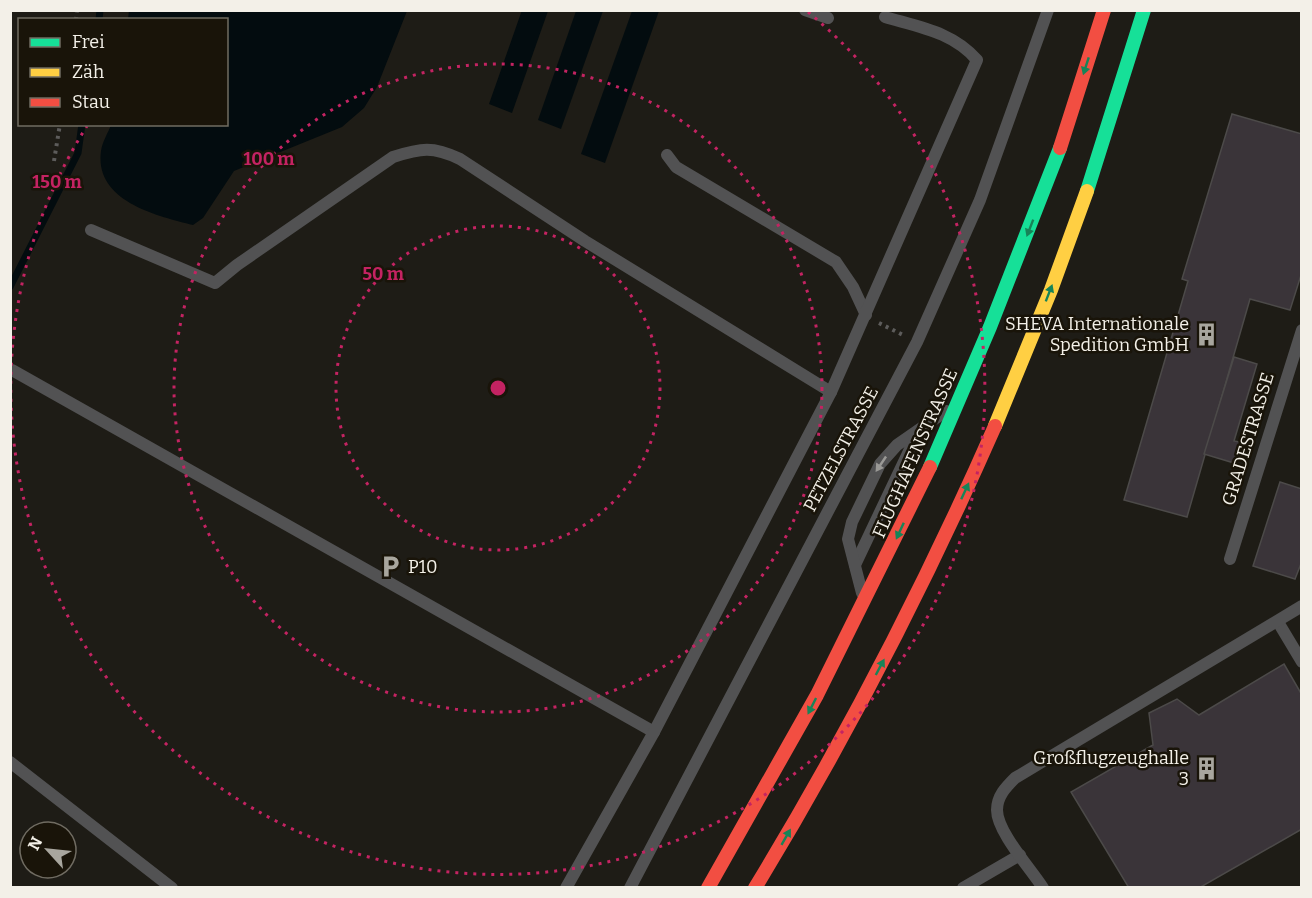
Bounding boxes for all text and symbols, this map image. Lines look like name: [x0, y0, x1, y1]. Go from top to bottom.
legend: [18, 18, 228, 126]
text: Frei: [72, 31, 105, 53]
one-way arrow: [1080, 57, 1090, 75]
text: Zäh: [72, 61, 104, 83]
text: Stau: [72, 91, 110, 113]
text: 100 m: [243, 148, 295, 170]
text: 150 m: [32, 171, 82, 193]
one-way arrow: [1024, 219, 1034, 237]
text: 50 m: [362, 263, 404, 285]
one-way arrow: [1045, 283, 1055, 301]
place label: SHEVA Internationale Spedition GmbH: [1005, 313, 1189, 356]
building icon: SHEVA Internationale Spedition GmbH: [1194, 321, 1220, 347]
street label: FLUGHAFENSTRASSE: [868, 365, 962, 541]
street label: GRADESTRASSE: [1217, 370, 1279, 508]
centre of rings: [488, 378, 508, 398]
street label: PETZELSTRASSE: [799, 383, 883, 515]
one-way arrow: [875, 456, 887, 472]
one-way arrow: [960, 482, 970, 500]
one-way arrow: [895, 523, 904, 540]
parking icon: P10: [377, 554, 403, 580]
place label: P10: [408, 556, 438, 578]
one-way arrow: [875, 658, 884, 675]
one-way arrow: [807, 697, 817, 714]
place label: Großflugzeughalle 3: [1033, 747, 1189, 790]
building icon: Großflugzeughalle 3: [1194, 755, 1220, 781]
north arrow: [18, 820, 78, 880]
one-way arrow: [780, 829, 790, 846]
text: N: [24, 834, 46, 853]

